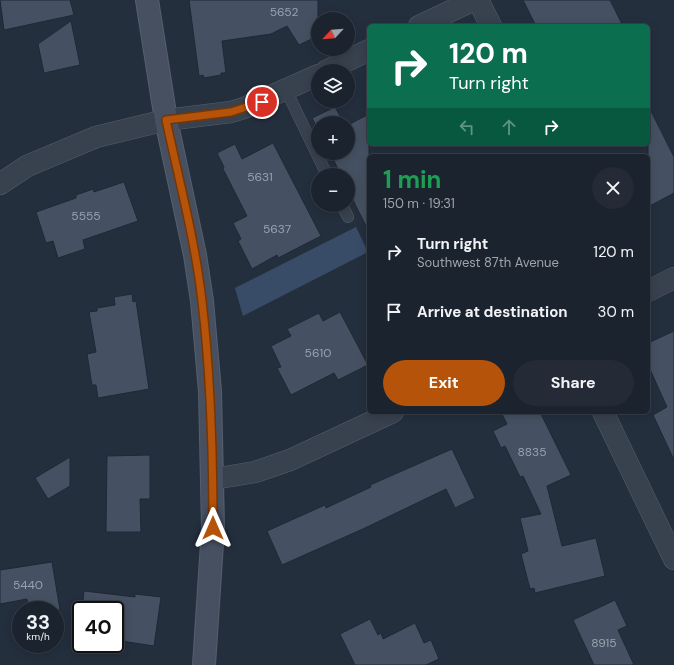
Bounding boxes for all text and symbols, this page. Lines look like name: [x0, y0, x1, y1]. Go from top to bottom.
house number: 5652: [270, 4, 298, 20]
north arrow: [311, 12, 355, 56]
map controls: [311, 12, 355, 212]
text: 120 m: [449, 35, 528, 72]
icon: right: [383, 40, 435, 92]
button: layers: [311, 64, 355, 108]
text: Turn right: [449, 71, 529, 95]
pin: [245, 85, 279, 119]
icon: arrive: [251, 91, 273, 113]
button: +: [311, 116, 355, 160]
icon: left: [456, 116, 478, 138]
icon: ahead: [498, 116, 520, 138]
icon: right: [540, 116, 562, 138]
text: 1 min: [383, 164, 441, 195]
button: close: [592, 167, 634, 209]
button: −: [311, 168, 355, 212]
house number: 5631: [247, 169, 273, 185]
text: 150 m · 19:31: [383, 195, 455, 212]
house number: 5555: [71, 208, 101, 224]
house number: 5637: [263, 221, 291, 237]
text: Turn right: [417, 234, 488, 254]
icon: right: [383, 241, 405, 263]
text: 120 m: [593, 242, 634, 262]
text: Southwest 87th Avenue: [417, 254, 559, 271]
icon: arrive: [383, 301, 405, 323]
text: Arrive at destination: [417, 302, 568, 322]
text: 30 m: [598, 302, 634, 322]
house number: 5610: [305, 345, 331, 361]
button: Exit: [383, 360, 505, 406]
button: Share: [513, 360, 634, 406]
house number: 8835: [517, 444, 547, 460]
position arrow: [192, 507, 234, 549]
house number: 5440: [13, 577, 43, 593]
speed limit sign: 40: [72, 601, 124, 653]
text: 33: [26, 609, 50, 635]
text: km/h: [26, 630, 50, 643]
house number: 8915: [591, 635, 617, 651]

